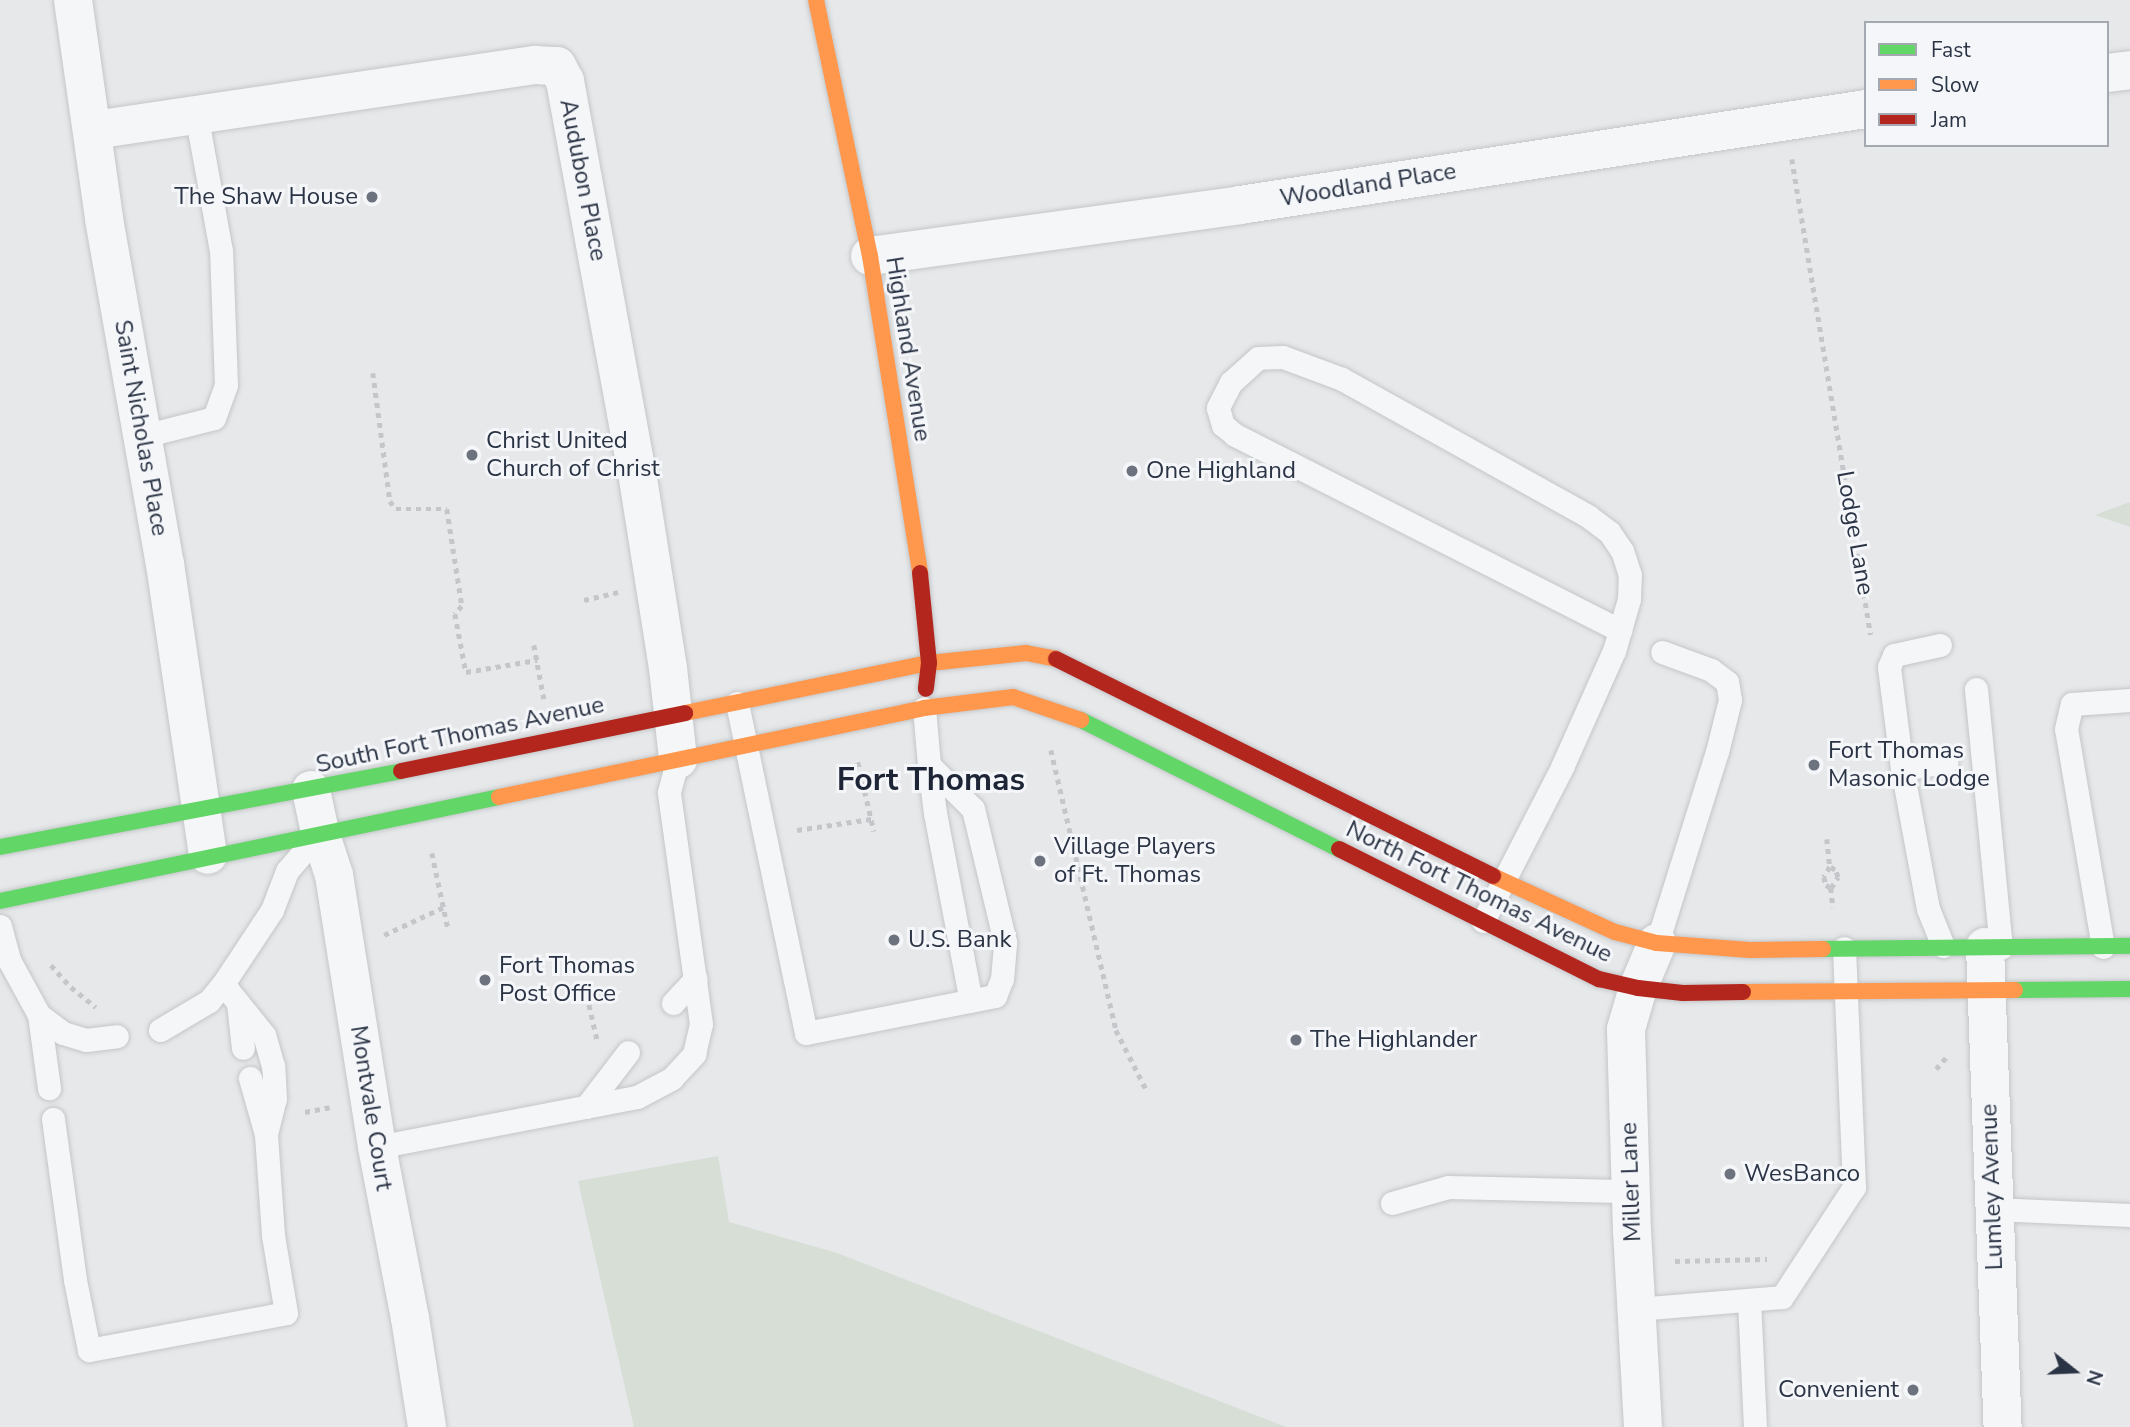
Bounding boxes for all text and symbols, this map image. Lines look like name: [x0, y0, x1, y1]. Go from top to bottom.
legend: [1864, 21, 2109, 147]
text: Fast: [1931, 36, 1971, 64]
text: Slow: [1931, 71, 1979, 99]
street label: Audubon Place: [553, 97, 613, 263]
text: Jam: [1931, 106, 1967, 134]
street label: Woodland Place: [1278, 157, 1458, 213]
place label: The Shaw House: [174, 183, 358, 211]
marker: The Shaw House: [364, 189, 380, 205]
street label: Highland Avenue: [879, 254, 937, 444]
street label: Saint Nicholas Place: [108, 318, 174, 538]
place label: Christ United Church of Christ: [486, 427, 660, 483]
marker: Christ United Church of Christ: [464, 447, 480, 463]
place label: One Highland: [1146, 457, 1296, 485]
marker: One Highland: [1124, 463, 1140, 479]
street label: Lodge Lane: [1830, 469, 1880, 597]
street label: South Fort Thomas Avenue: [313, 690, 607, 780]
place label: Fort Thomas Masonic Lodge: [1828, 737, 1990, 793]
marker: Fort Thomas Masonic Lodge: [1806, 757, 1822, 773]
district label: Fort Thomas: [837, 761, 1025, 799]
street label: North Fort Thomas Avenue: [1341, 815, 1617, 969]
place label: Village Players of Ft. Thomas: [1054, 833, 1216, 889]
marker: Village Players of Ft. Thomas: [1032, 853, 1048, 869]
place label: U.S. Bank: [908, 926, 1011, 954]
marker: U.S. Bank: [886, 932, 902, 948]
place label: Fort Thomas Post Office: [499, 952, 635, 1008]
marker: Fort Thomas Post Office: [477, 972, 493, 988]
street label: Montvale Court: [344, 1023, 398, 1193]
place label: The Highlander: [1310, 1026, 1477, 1054]
marker: The Highlander: [1288, 1032, 1304, 1048]
street label: Lumley Avenue: [1975, 1103, 2009, 1271]
street label: Miller Lane: [1615, 1122, 1647, 1242]
place label: WesBanco: [1744, 1160, 1860, 1188]
marker: WesBanco: [1722, 1166, 1738, 1182]
north arrow: [2039, 1336, 2109, 1406]
text: N: [2079, 1367, 2109, 1388]
place label: Convenient: [1778, 1376, 1899, 1404]
marker: Convenient: [1905, 1382, 1921, 1398]

